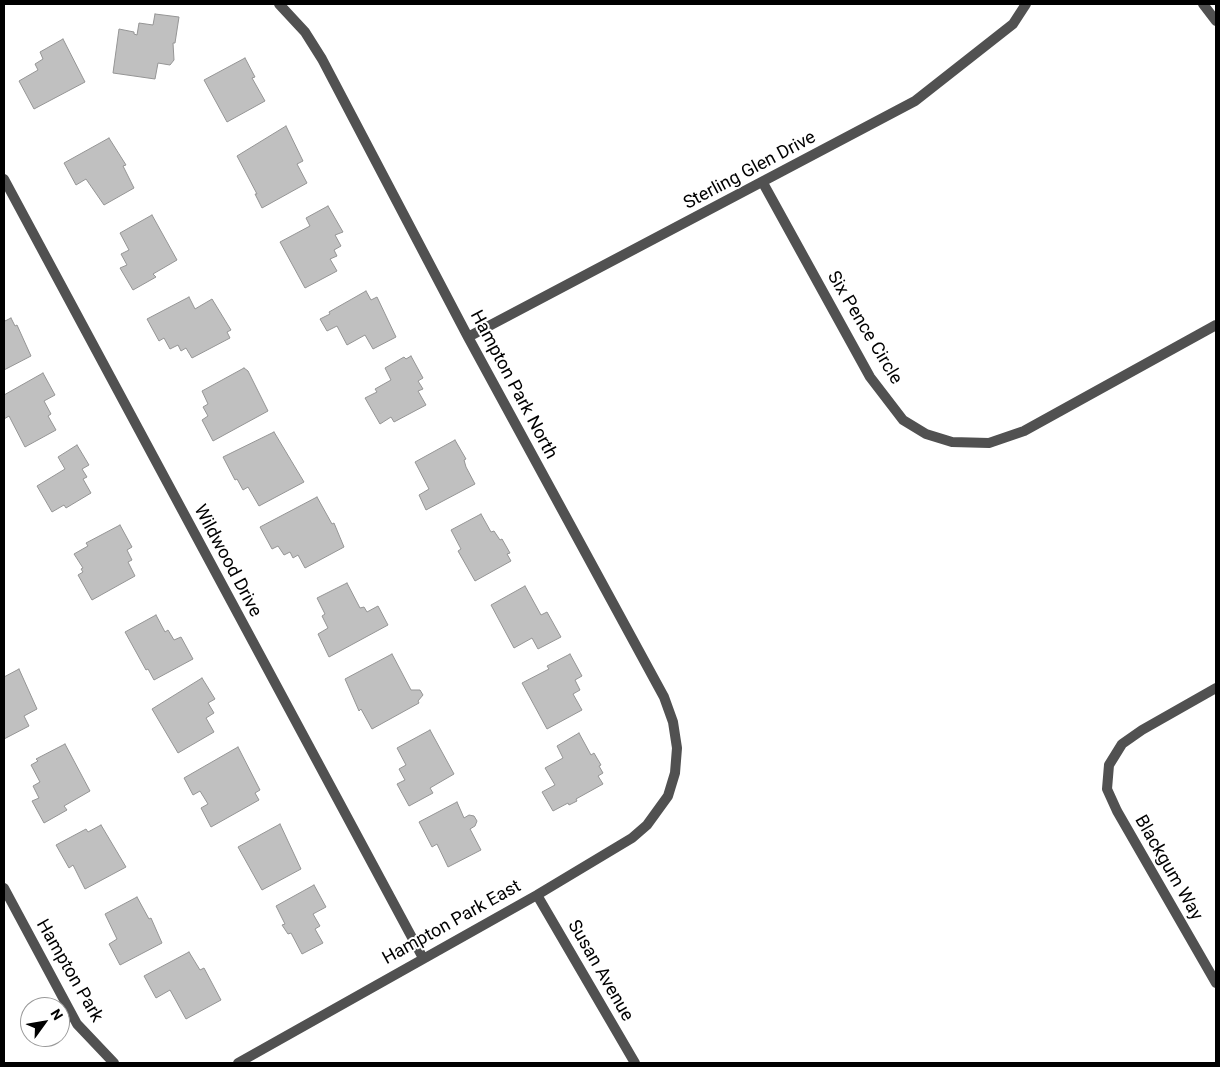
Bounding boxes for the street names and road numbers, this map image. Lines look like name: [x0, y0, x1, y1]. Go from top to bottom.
street label: Sterling Glen Drive: [680, 127, 820, 215]
street label: Six Pence Circle: [822, 268, 906, 388]
street label: Hampton Park North: [465, 307, 561, 463]
street label: Wildwood Drive: [188, 501, 266, 621]
street label: Blackgum Way: [1129, 812, 1207, 924]
street label: Hampton Park East: [379, 876, 525, 970]
street label: Hampton Park: [31, 916, 107, 1026]
street label: Susan Avenue: [562, 917, 638, 1025]

